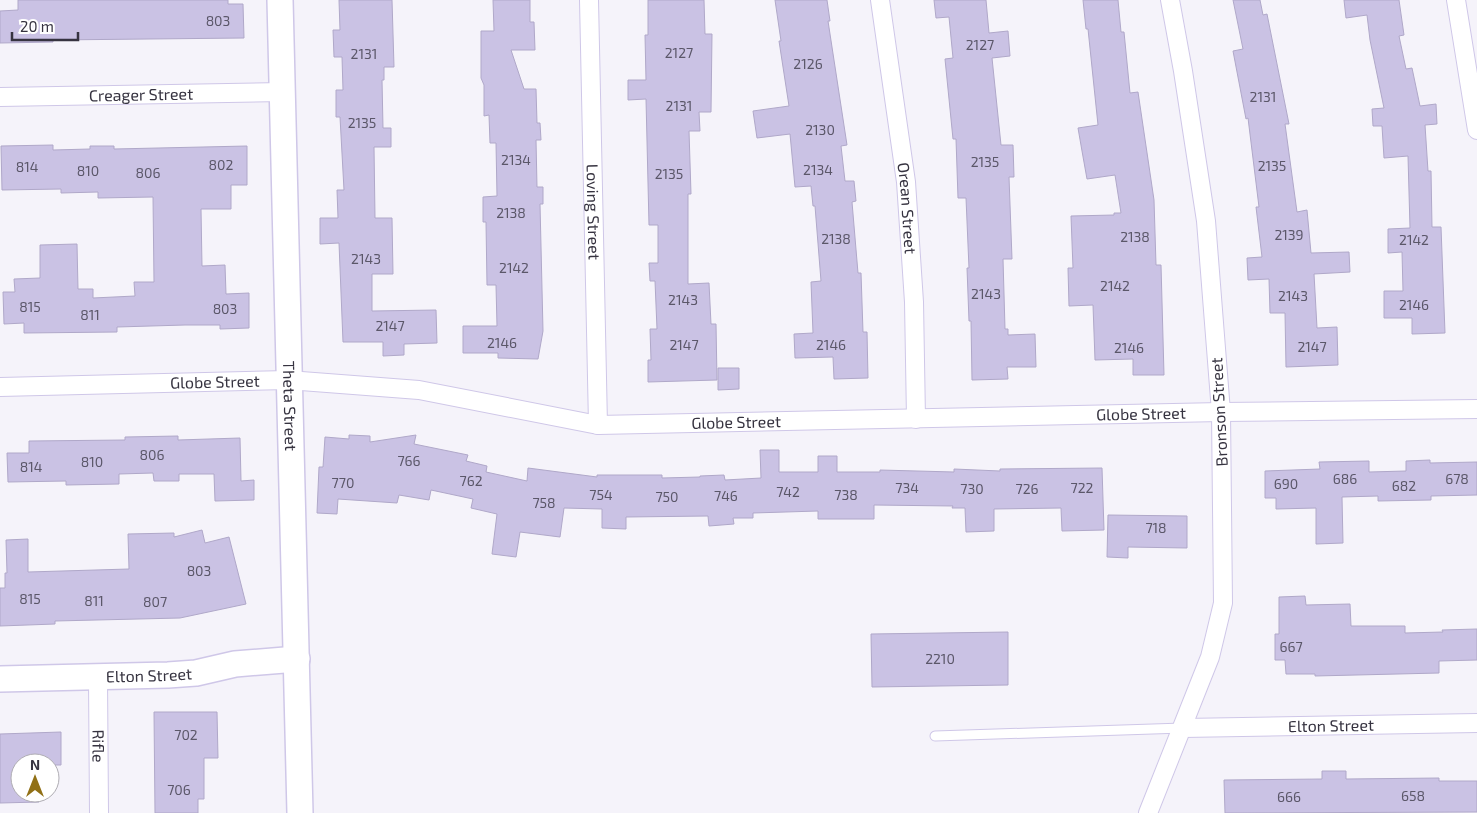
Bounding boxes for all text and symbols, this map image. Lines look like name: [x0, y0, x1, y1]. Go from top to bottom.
scale bar: [12, 10, 79, 42]
house number: 803: [206, 12, 230, 29]
text: 20 m: [20, 17, 54, 35]
house number: 2127: [966, 36, 994, 53]
house number: 2127: [665, 44, 693, 61]
house number: 2131: [351, 45, 377, 62]
house number: 2126: [793, 55, 823, 72]
street label: Creager Street: [89, 84, 193, 104]
house number: 2131: [1250, 88, 1276, 105]
house number: 2131: [666, 97, 692, 114]
house number: 2135: [348, 114, 376, 131]
house number: 2130: [805, 121, 835, 138]
house number: 2134: [501, 151, 531, 168]
house number: 2135: [971, 153, 999, 170]
house number: 802: [209, 156, 234, 173]
house number: 2135: [1258, 157, 1286, 174]
house number: 814: [16, 158, 38, 175]
house number: 2134: [803, 161, 833, 178]
street label: Orean Street: [894, 161, 921, 254]
house number: 810: [77, 162, 99, 179]
house number: 806: [136, 164, 160, 181]
street label: Loving Street: [583, 164, 605, 260]
house number: 2135: [655, 165, 683, 182]
house number: 2138: [496, 204, 526, 221]
house number: 2139: [1274, 226, 1304, 243]
house number: 2138: [1120, 228, 1150, 245]
house number: 2138: [821, 230, 851, 247]
house number: 2142: [1399, 231, 1429, 248]
house number: 2143: [351, 250, 381, 267]
house number: 2142: [499, 259, 529, 276]
house number: 2142: [1100, 277, 1130, 294]
house number: 2143: [971, 285, 1001, 302]
house number: 2143: [1278, 287, 1308, 304]
house number: 2143: [668, 291, 698, 308]
house number: 2146: [1399, 296, 1429, 313]
house number: 815: [19, 298, 41, 315]
house number: 803: [213, 300, 237, 317]
house number: 811: [80, 306, 100, 323]
house number: 2147: [375, 317, 405, 334]
house number: 2146: [487, 334, 517, 351]
house number: 2147: [669, 336, 699, 353]
house number: 2146: [816, 336, 846, 353]
house number: 2147: [1297, 338, 1327, 355]
house number: 2146: [1114, 339, 1144, 356]
street label: Bronson Street: [1206, 357, 1231, 467]
street label: Theta Street: [280, 361, 301, 451]
street label: Globe Street: [170, 371, 260, 392]
street label: Globe Street: [1096, 403, 1186, 424]
street label: Globe Street: [691, 411, 781, 432]
house number: 806: [140, 446, 164, 463]
house number: 766: [397, 452, 421, 469]
house number: 810: [81, 453, 103, 470]
house number: 814: [20, 458, 42, 475]
house number: 686: [1333, 470, 1357, 487]
house number: 678: [1445, 470, 1469, 487]
house number: 762: [459, 472, 483, 489]
house number: 770: [332, 474, 354, 491]
house number: 690: [1274, 475, 1298, 492]
house number: 682: [1392, 477, 1416, 494]
house number: 734: [895, 479, 919, 496]
house number: 722: [1071, 479, 1094, 496]
house number: 730: [960, 480, 984, 497]
house number: 726: [1015, 480, 1039, 497]
house number: 742: [776, 483, 800, 500]
house number: 754: [589, 486, 613, 503]
house number: 738: [834, 486, 858, 503]
house number: 746: [714, 487, 738, 504]
house number: 750: [655, 488, 679, 505]
house number: 758: [532, 494, 556, 511]
house number: 718: [1145, 519, 1167, 536]
house number: 803: [187, 562, 211, 579]
house number: 815: [19, 590, 41, 607]
house number: 811: [84, 592, 104, 609]
house number: 807: [143, 593, 167, 610]
house number: 667: [1279, 638, 1303, 655]
house number: 2210: [925, 650, 955, 667]
street label: Elton Street: [106, 663, 193, 685]
street label: Elton Street: [1288, 715, 1374, 735]
house number: 702: [174, 726, 198, 743]
street label: Rifle: [89, 729, 109, 763]
north arrow: [10, 753, 60, 803]
text: N: [30, 756, 40, 773]
house number: 706: [167, 781, 191, 798]
house number: 658: [1401, 787, 1425, 804]
house number: 666: [1277, 788, 1301, 805]

